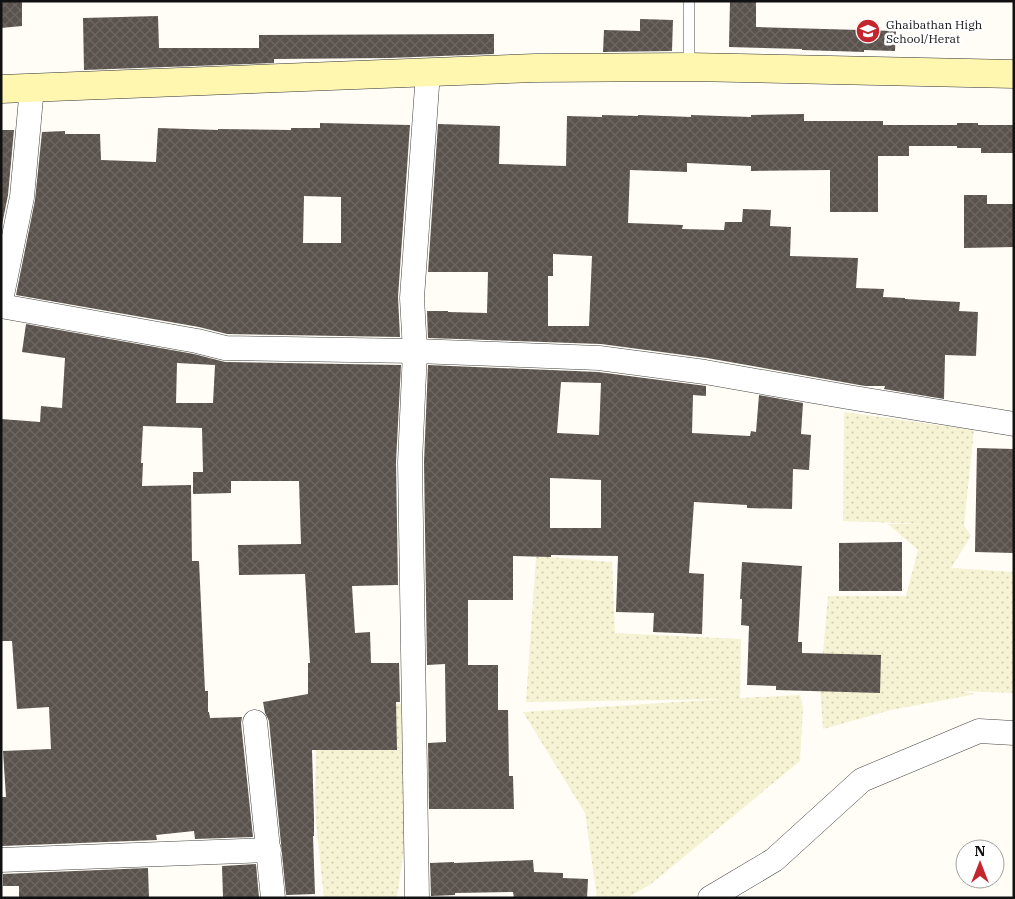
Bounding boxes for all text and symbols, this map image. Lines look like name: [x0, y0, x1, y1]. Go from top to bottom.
place label: Ghaibathan High School/Herat: [886, 17, 983, 46]
school or university icon: Ghaibathan High School/Herat: [855, 18, 881, 44]
north arrow: [955, 839, 1005, 889]
text: N: [974, 842, 986, 860]

